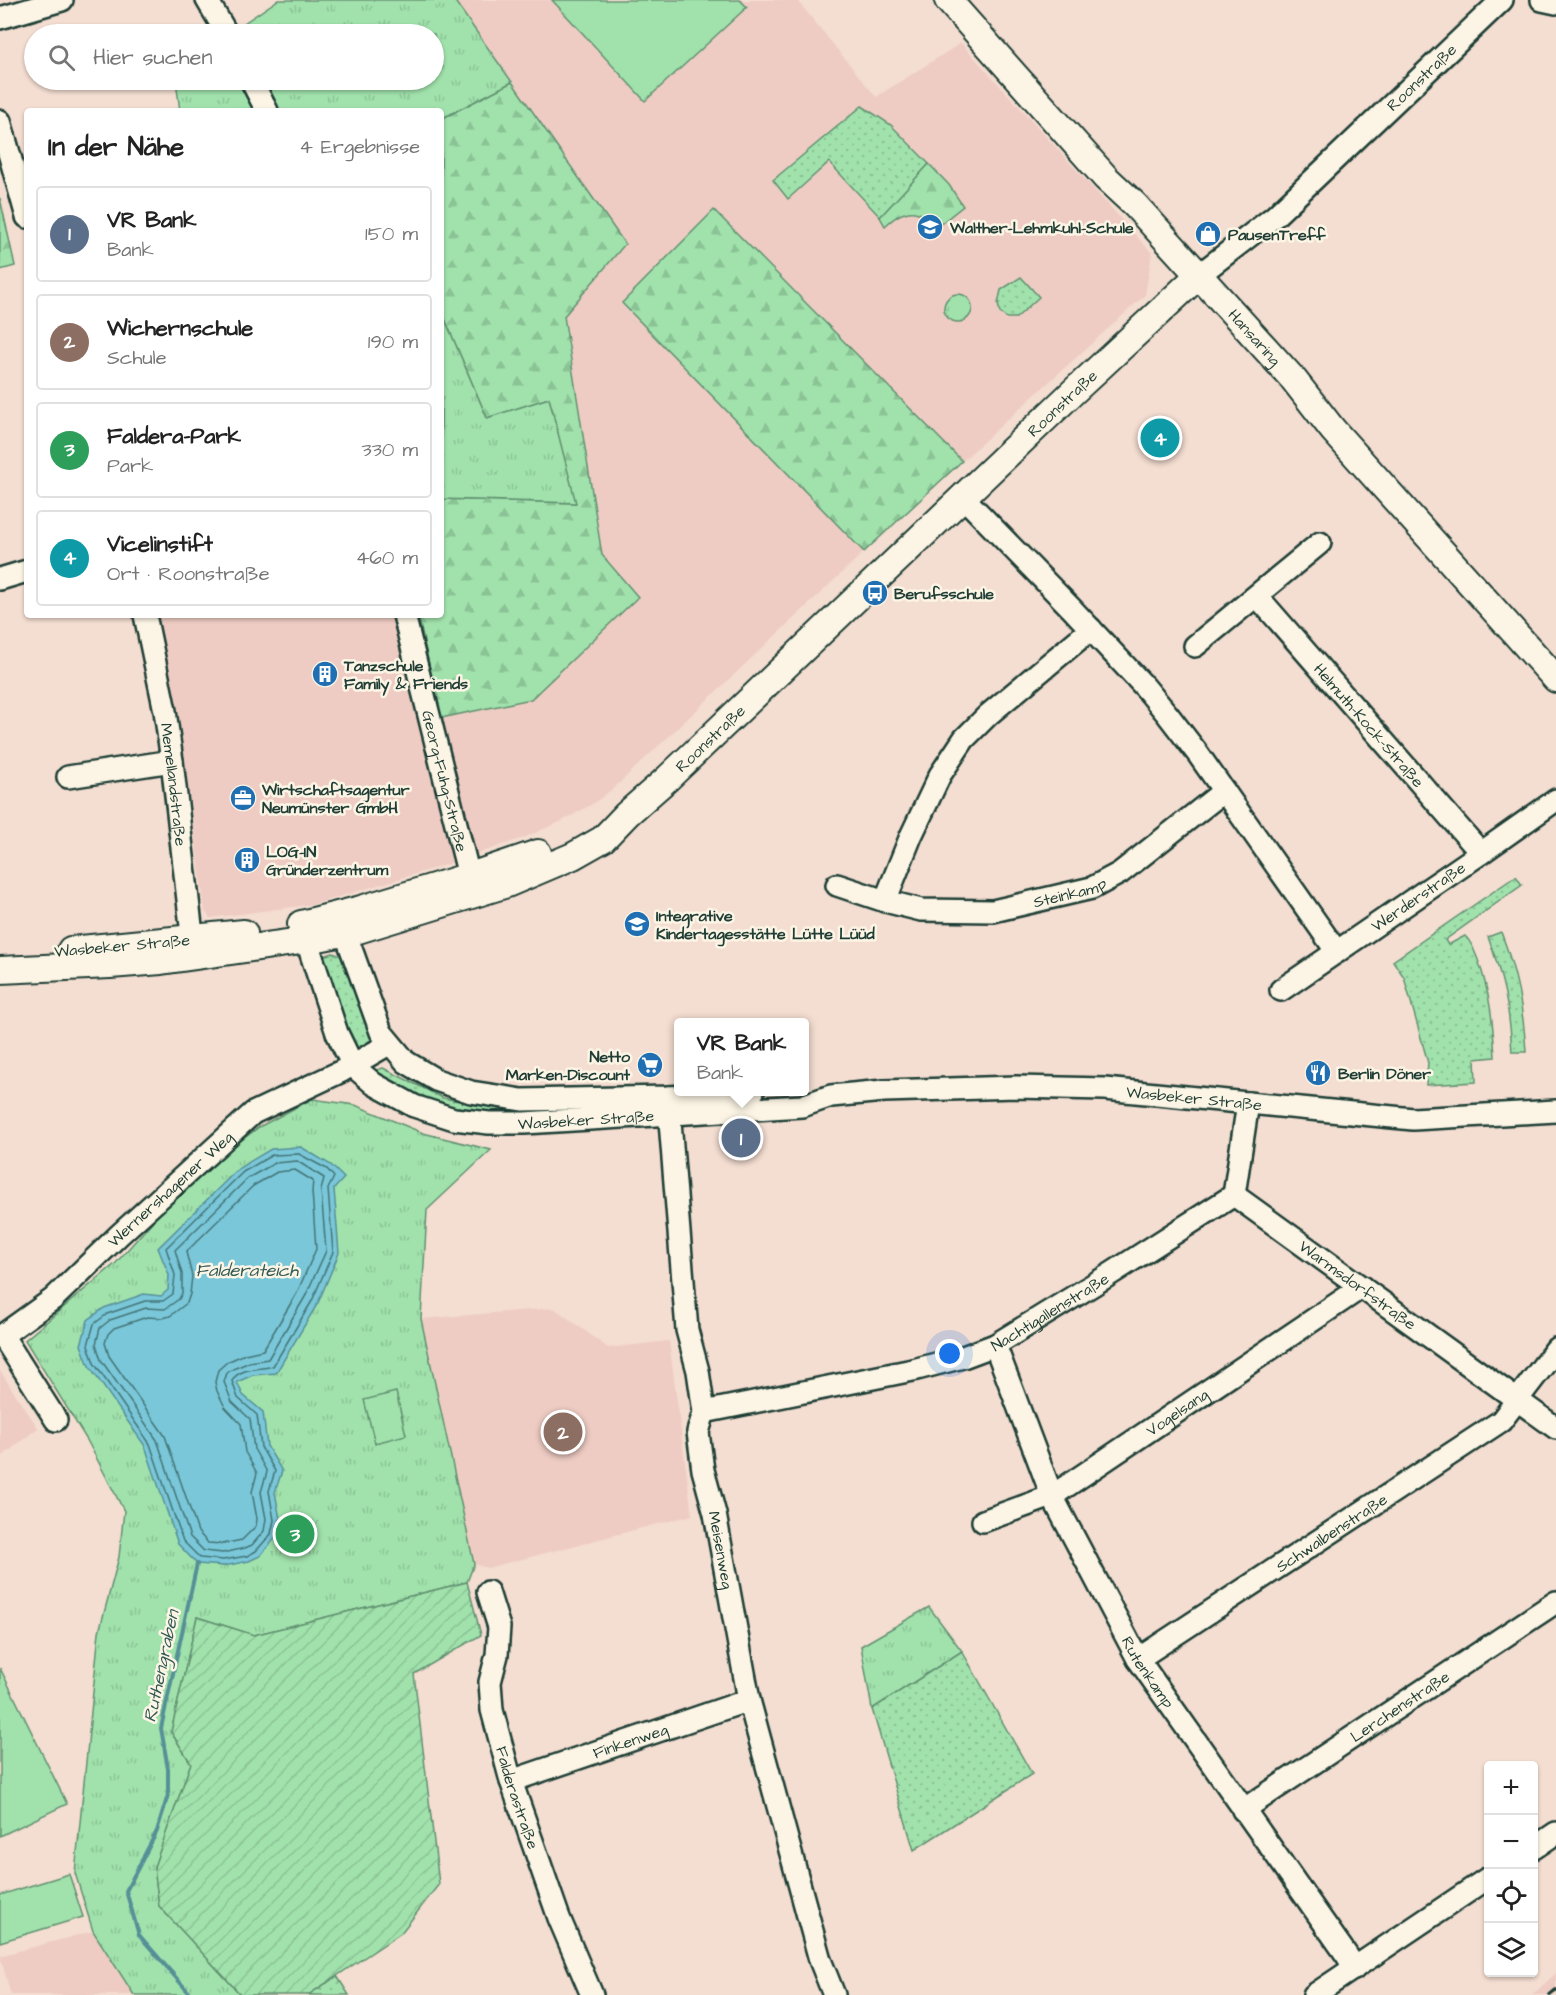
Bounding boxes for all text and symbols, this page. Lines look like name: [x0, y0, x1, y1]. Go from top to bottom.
search box: [24, 24, 444, 90]
street label: Roonstraße: [1382, 39, 1462, 116]
icon: search: [45, 41, 78, 74]
text: Hier suchen: [93, 42, 212, 73]
text: In der Nähe: [48, 129, 184, 165]
text: 4 Ergebnisse: [299, 133, 420, 161]
text: VR Bank: [107, 205, 197, 236]
school or university icon: Walther-Lehmkuhl-Schule: [915, 212, 945, 242]
place label: Walther-Lehmkuhl-Schule: [949, 217, 1134, 239]
shop icon: PausenTreff: [1193, 219, 1223, 249]
text: 1: [68, 220, 71, 248]
text: 150 m: [365, 220, 418, 248]
place label: PausenTreff: [1228, 224, 1326, 246]
text: Bank: [107, 236, 154, 264]
street label: Hansaring: [1223, 305, 1286, 371]
text: Wichernschule: [107, 313, 253, 344]
text: 2: [64, 328, 75, 356]
text: 190 m: [368, 328, 418, 356]
text: Schule: [107, 344, 167, 372]
street label: Roonstraße: [1023, 365, 1103, 442]
pin: 4: [1140, 416, 1180, 460]
text: Faldera-Park: [107, 421, 241, 452]
text: 3: [64, 436, 75, 464]
text: 330 m: [361, 436, 418, 464]
text: Park: [107, 452, 153, 480]
text: Vicelinstift: [107, 529, 213, 560]
text: 4: [63, 544, 76, 572]
text: 460 m: [356, 544, 418, 572]
text: Ort · Roonstraße: [107, 560, 269, 588]
bus stop icon: Berufsschule: [860, 578, 890, 608]
place label: Berufsschule: [894, 583, 994, 605]
place label: Tanzschule Family & Friends: [343, 655, 468, 696]
building icon: Tanzschule Family & Friends: [310, 659, 340, 689]
street label: Helmuth-Kock-Straße: [1308, 659, 1429, 793]
street label: Roonstraße: [671, 700, 751, 777]
street label: Georg-Fuhg-Straße: [416, 708, 473, 854]
street label: Memellandstraße: [155, 721, 192, 848]
place label: Wirtschaftsagentur Neumünster GmbH: [261, 779, 410, 819]
office icon: Wirtschaftsagentur Neumünster GmbH: [228, 783, 258, 813]
place label: LOG-IN Gründerzentrum: [266, 841, 389, 881]
building icon: LOG-IN Gründerzentrum: [232, 845, 262, 875]
street label: Werderstraße: [1367, 857, 1470, 937]
street label: Steinkamp: [1031, 872, 1111, 913]
place label: Integrative Kindertagesstätte Lütte Lüüd: [656, 905, 876, 947]
school or university icon: Integrative Kindertagesstätte Lütte Lüüd: [622, 909, 652, 939]
street label: Wasbeker Straße: [53, 929, 191, 963]
popup: [674, 1018, 809, 1096]
text: VR Bank: [697, 1028, 786, 1059]
place label: Netto Marken-Discount: [506, 1046, 631, 1086]
supermarket icon: Netto Marken-Discount: [635, 1050, 665, 1080]
restaurant icon: Berlin Döner: [1303, 1058, 1333, 1088]
text: Bank: [697, 1059, 743, 1087]
place label: Berlin Döner: [1338, 1063, 1431, 1085]
street label: Wasbeker Straße: [1125, 1081, 1263, 1116]
street label: Wasbeker Straße: [517, 1105, 655, 1135]
pin: 1: [722, 1116, 760, 1160]
street label: Wernershagener Weg: [103, 1126, 239, 1252]
street label: Warmsdorfstraße: [1294, 1236, 1421, 1335]
water label: Falderateich: [196, 1258, 299, 1283]
street label: Nachtigallenstraße: [987, 1268, 1113, 1357]
your location: [935, 1339, 964, 1368]
street label: Vogelsang: [1142, 1384, 1214, 1442]
pin: 2: [544, 1410, 582, 1454]
street label: Schwalbenstraße: [1272, 1488, 1392, 1578]
street label: Meisenweg: [703, 1509, 738, 1591]
pin: 3: [276, 1512, 314, 1556]
water label: Ruthengraben: [137, 1606, 187, 1725]
street label: Rutenkamp: [1116, 1632, 1179, 1713]
street label: Lerchenstraße: [1346, 1666, 1454, 1748]
street label: Finkenweg: [590, 1718, 671, 1764]
street label: Falderastraße: [490, 1744, 544, 1853]
map controls: [1484, 1761, 1538, 1977]
button: +: [1484, 1761, 1538, 1815]
button: −: [1484, 1815, 1538, 1869]
button: locate: [1484, 1869, 1538, 1923]
button: layers: [1484, 1923, 1538, 1977]

